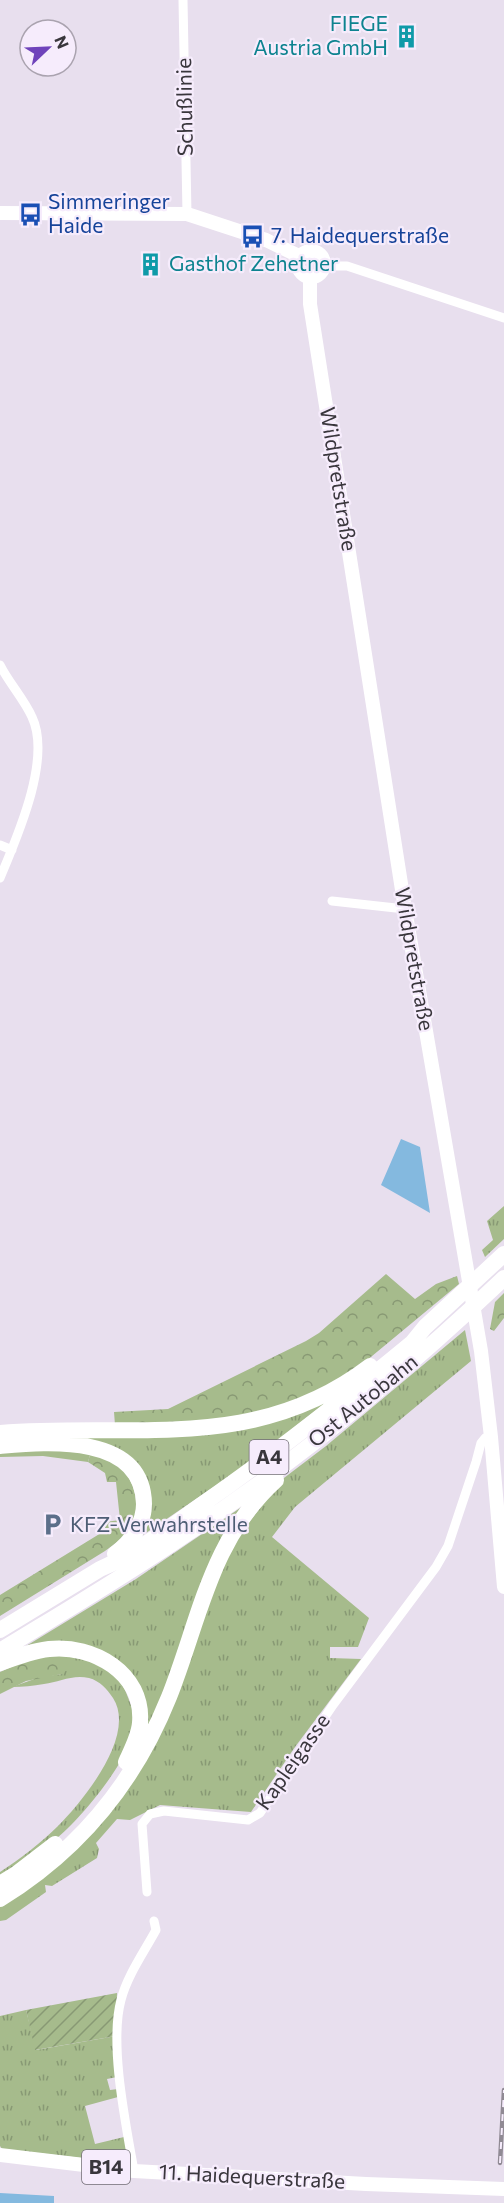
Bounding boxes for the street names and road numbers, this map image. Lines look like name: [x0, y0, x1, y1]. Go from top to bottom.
street label: Schußlinie: [170, 58, 197, 156]
street label: Wildpretstraße: [316, 405, 363, 552]
street label: Wildpretstraße: [391, 885, 440, 1032]
street label: Ost Autobahn: [302, 1348, 422, 1452]
road number: A4: [250, 1440, 288, 1474]
street label: Kapleigasse: [250, 1708, 334, 1814]
road number: B14: [82, 2150, 130, 2184]
street label: 11. Haidequerstraße: [158, 2158, 346, 2193]

